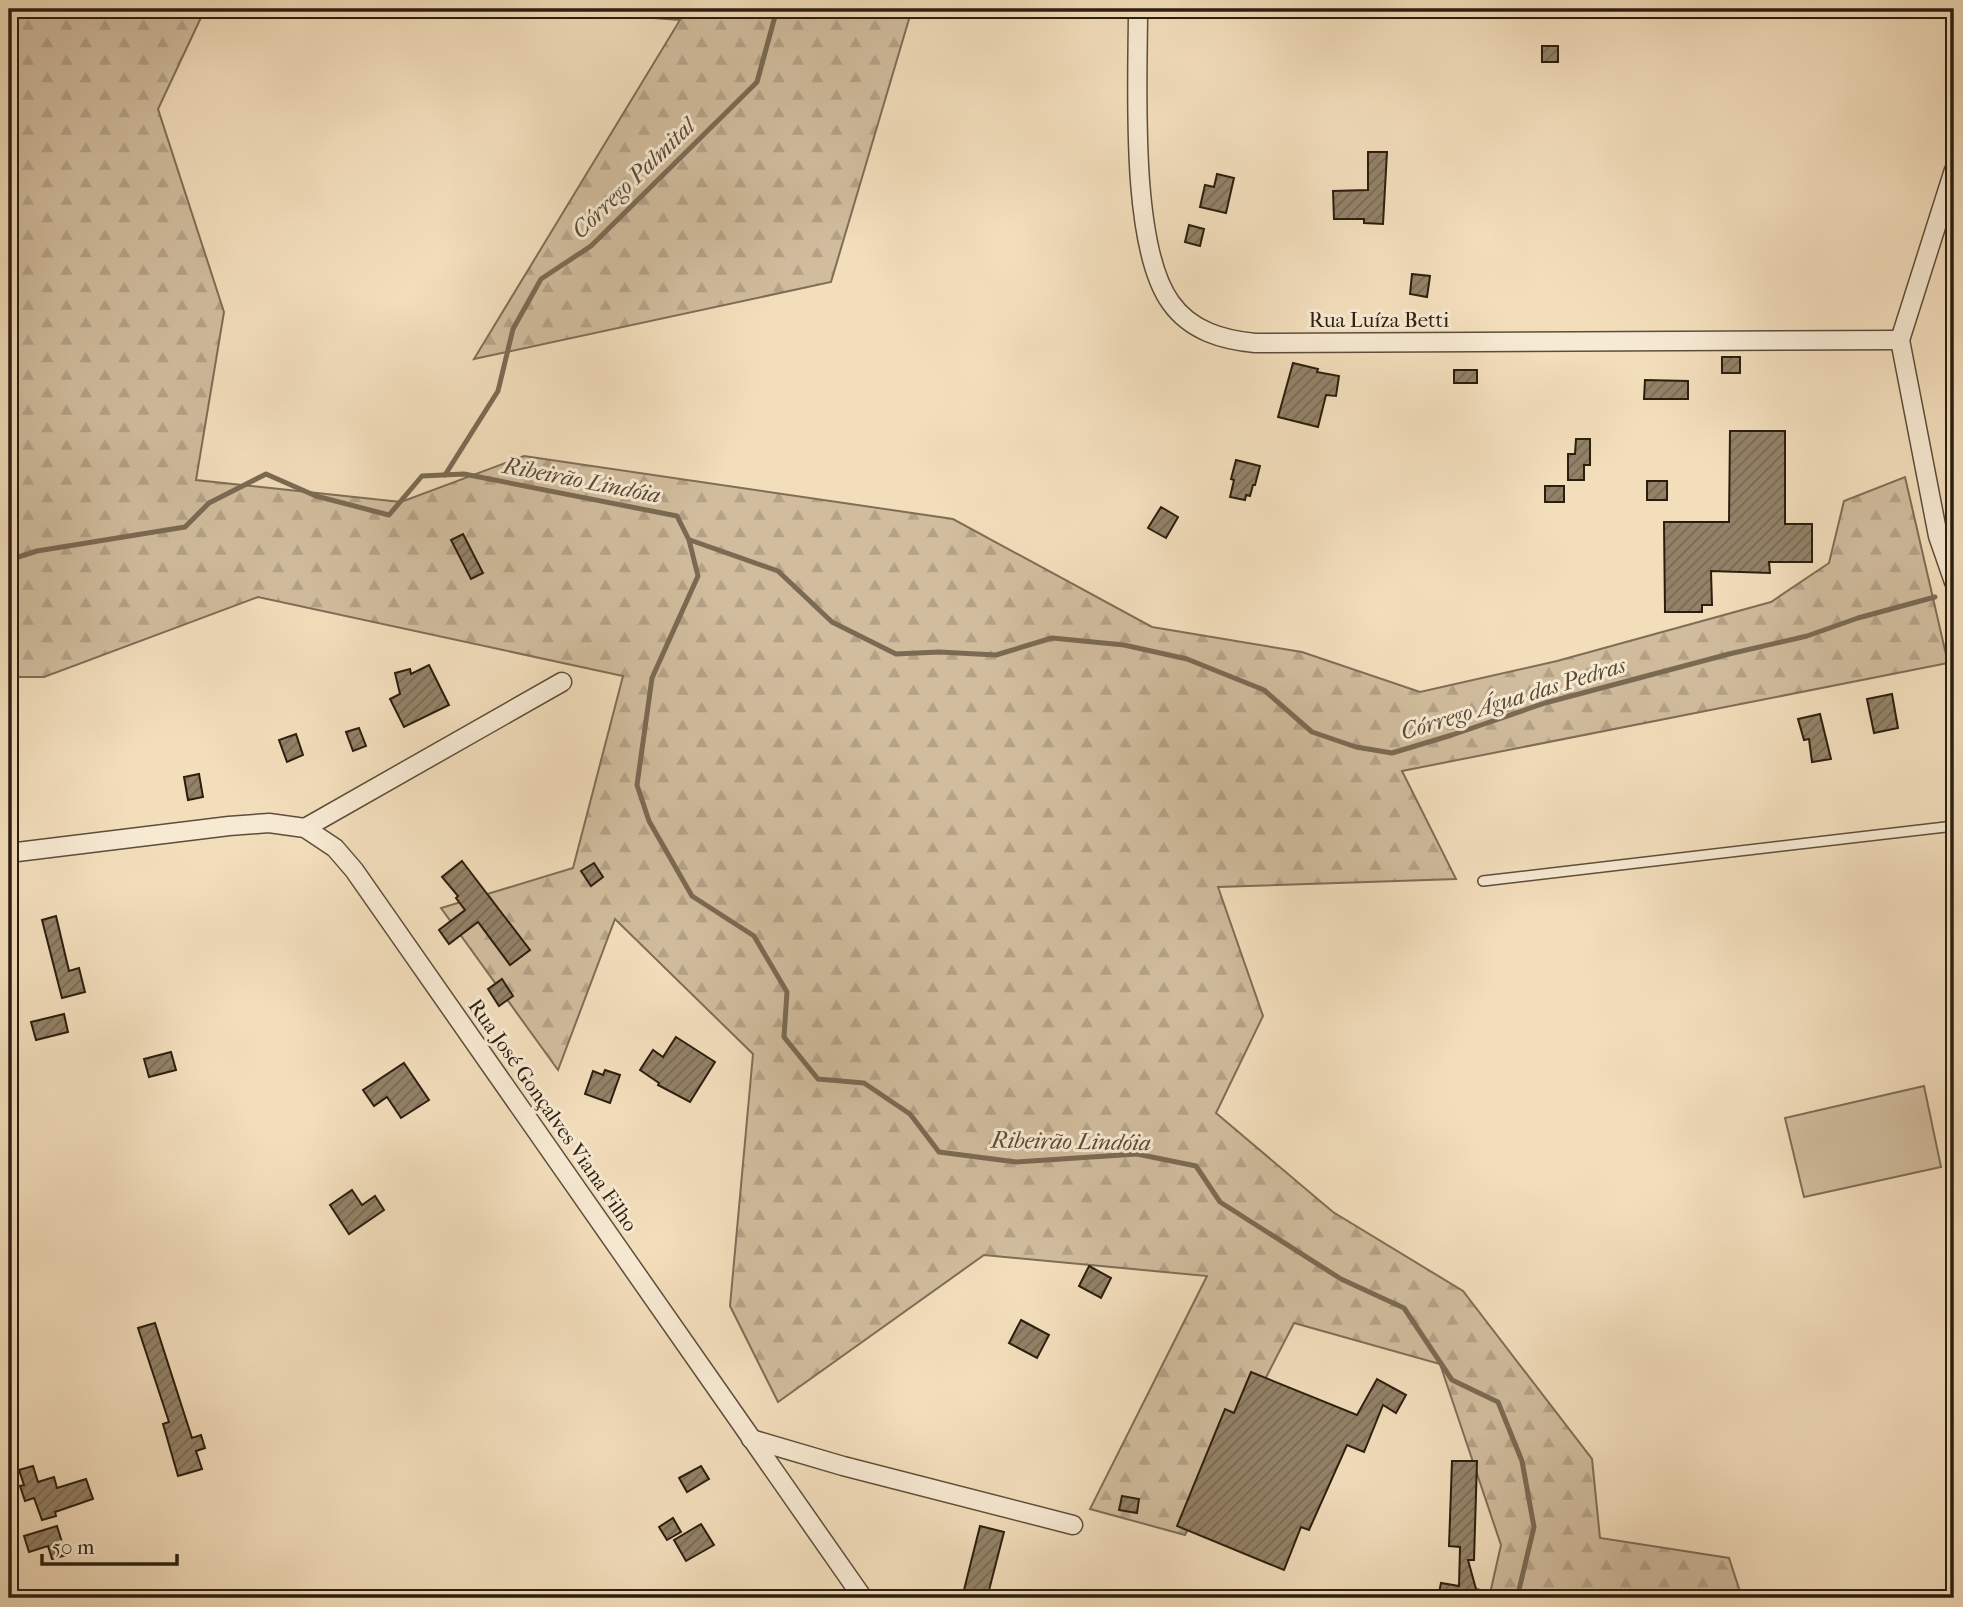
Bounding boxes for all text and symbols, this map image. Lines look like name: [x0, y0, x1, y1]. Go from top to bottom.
water label: Córrego Palmital: [566, 111, 702, 244]
street label: Rua Luíza Betti: [1309, 308, 1449, 332]
water label: Ribeirão Lindóia: [499, 452, 663, 509]
water label: Córrego Água das Pedras: [1397, 651, 1630, 746]
street label: Rua José Gonçalves Viana Filho: [463, 994, 643, 1236]
water label: Ribeirão Lindóia: [989, 1127, 1151, 1156]
scale bar: [42, 1523, 177, 1567]
text: 50 m: [52, 1535, 95, 1559]

